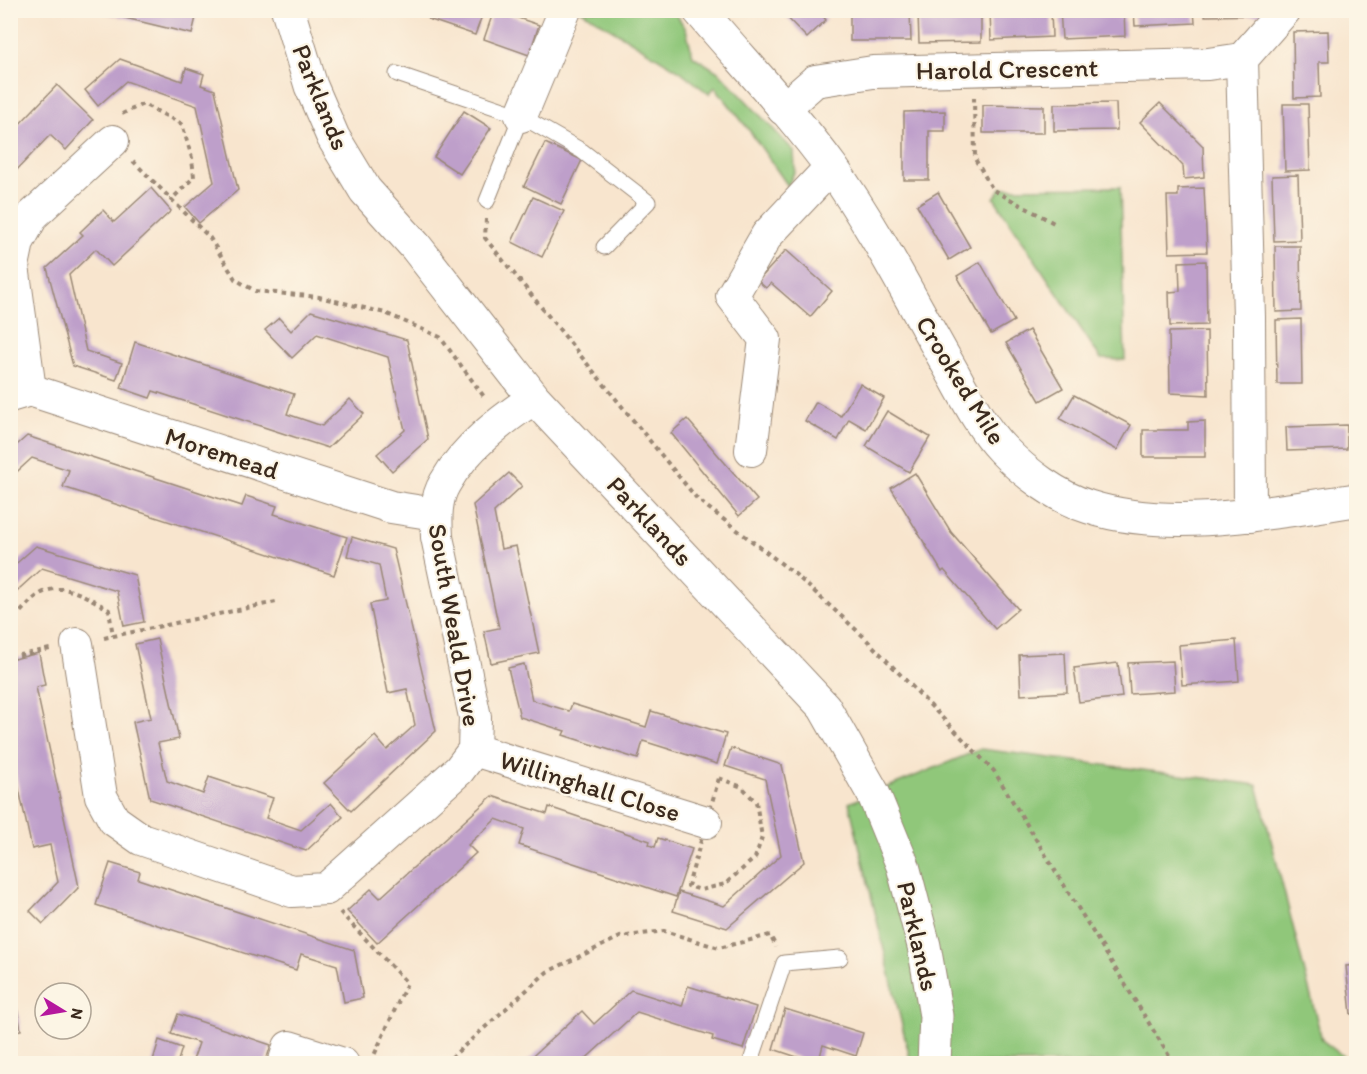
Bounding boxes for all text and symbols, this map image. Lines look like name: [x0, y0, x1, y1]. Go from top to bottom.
street label: Parklands: [285, 39, 357, 155]
street label: Harold Crescent: [916, 51, 1099, 87]
street label: Crooked Mile: [909, 310, 1013, 450]
street label: Moremead: [161, 420, 283, 486]
street label: Parklands: [600, 469, 700, 573]
street label: South Weald Drive: [421, 521, 489, 729]
street label: Willinghall Close: [496, 743, 684, 829]
street label: Parklands: [890, 878, 946, 994]
north arrow: [33, 981, 93, 1041]
text: N: [67, 1007, 88, 1021]

